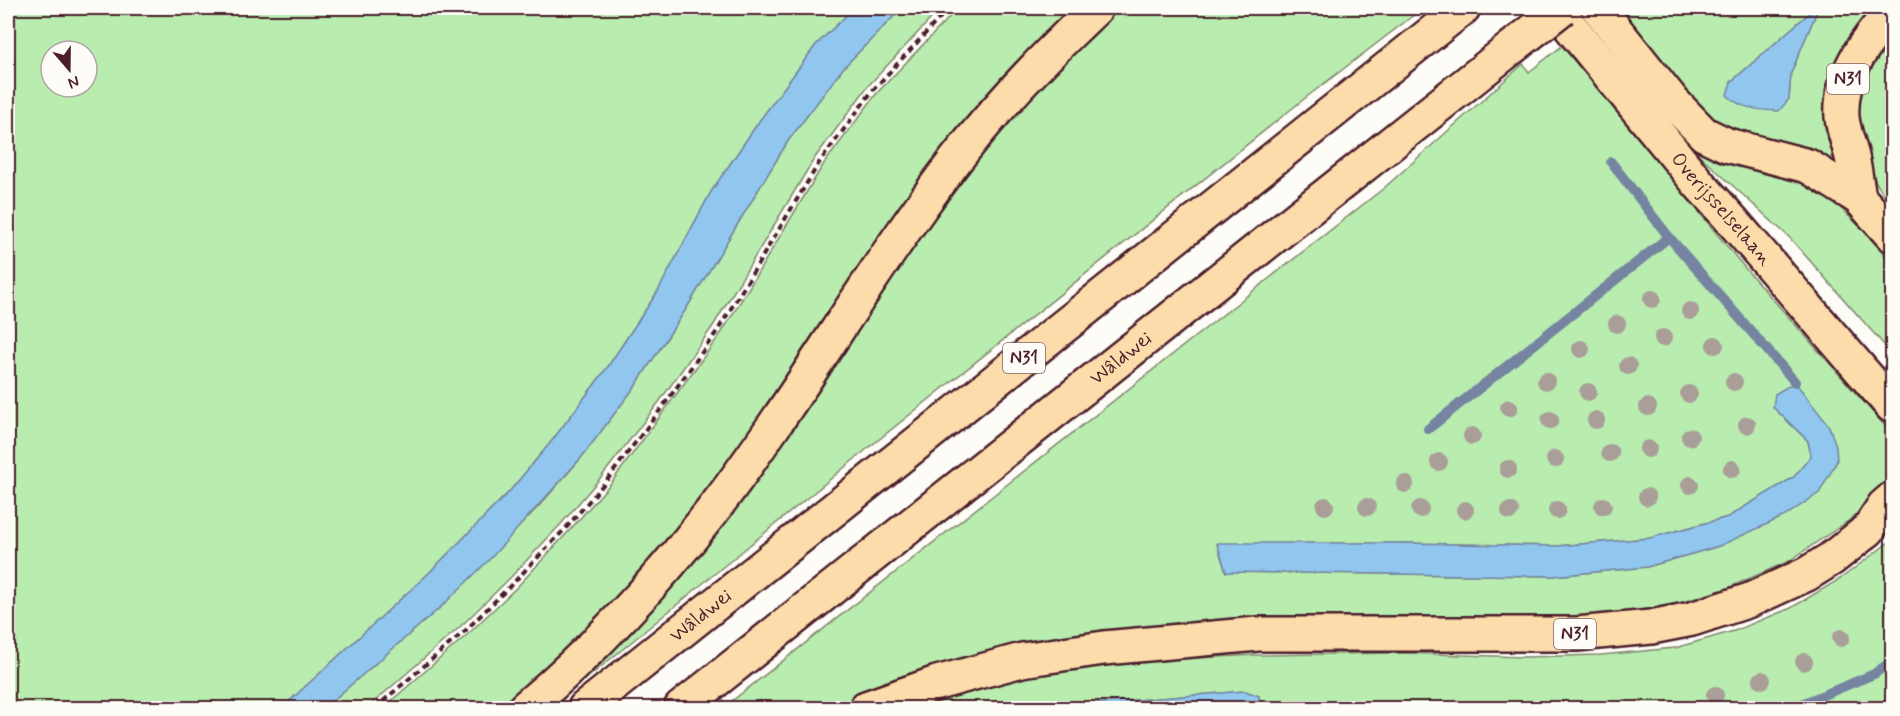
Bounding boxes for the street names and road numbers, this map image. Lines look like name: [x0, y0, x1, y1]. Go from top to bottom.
road number: N31: [1827, 64, 1869, 94]
street label: Overijsselselaan: [1665, 146, 1779, 272]
street label: Wâldwei: [1084, 325, 1158, 391]
road number: N31: [1003, 343, 1045, 373]
street label: Wâldwei: [664, 583, 738, 649]
road number: N31: [1554, 619, 1596, 649]

